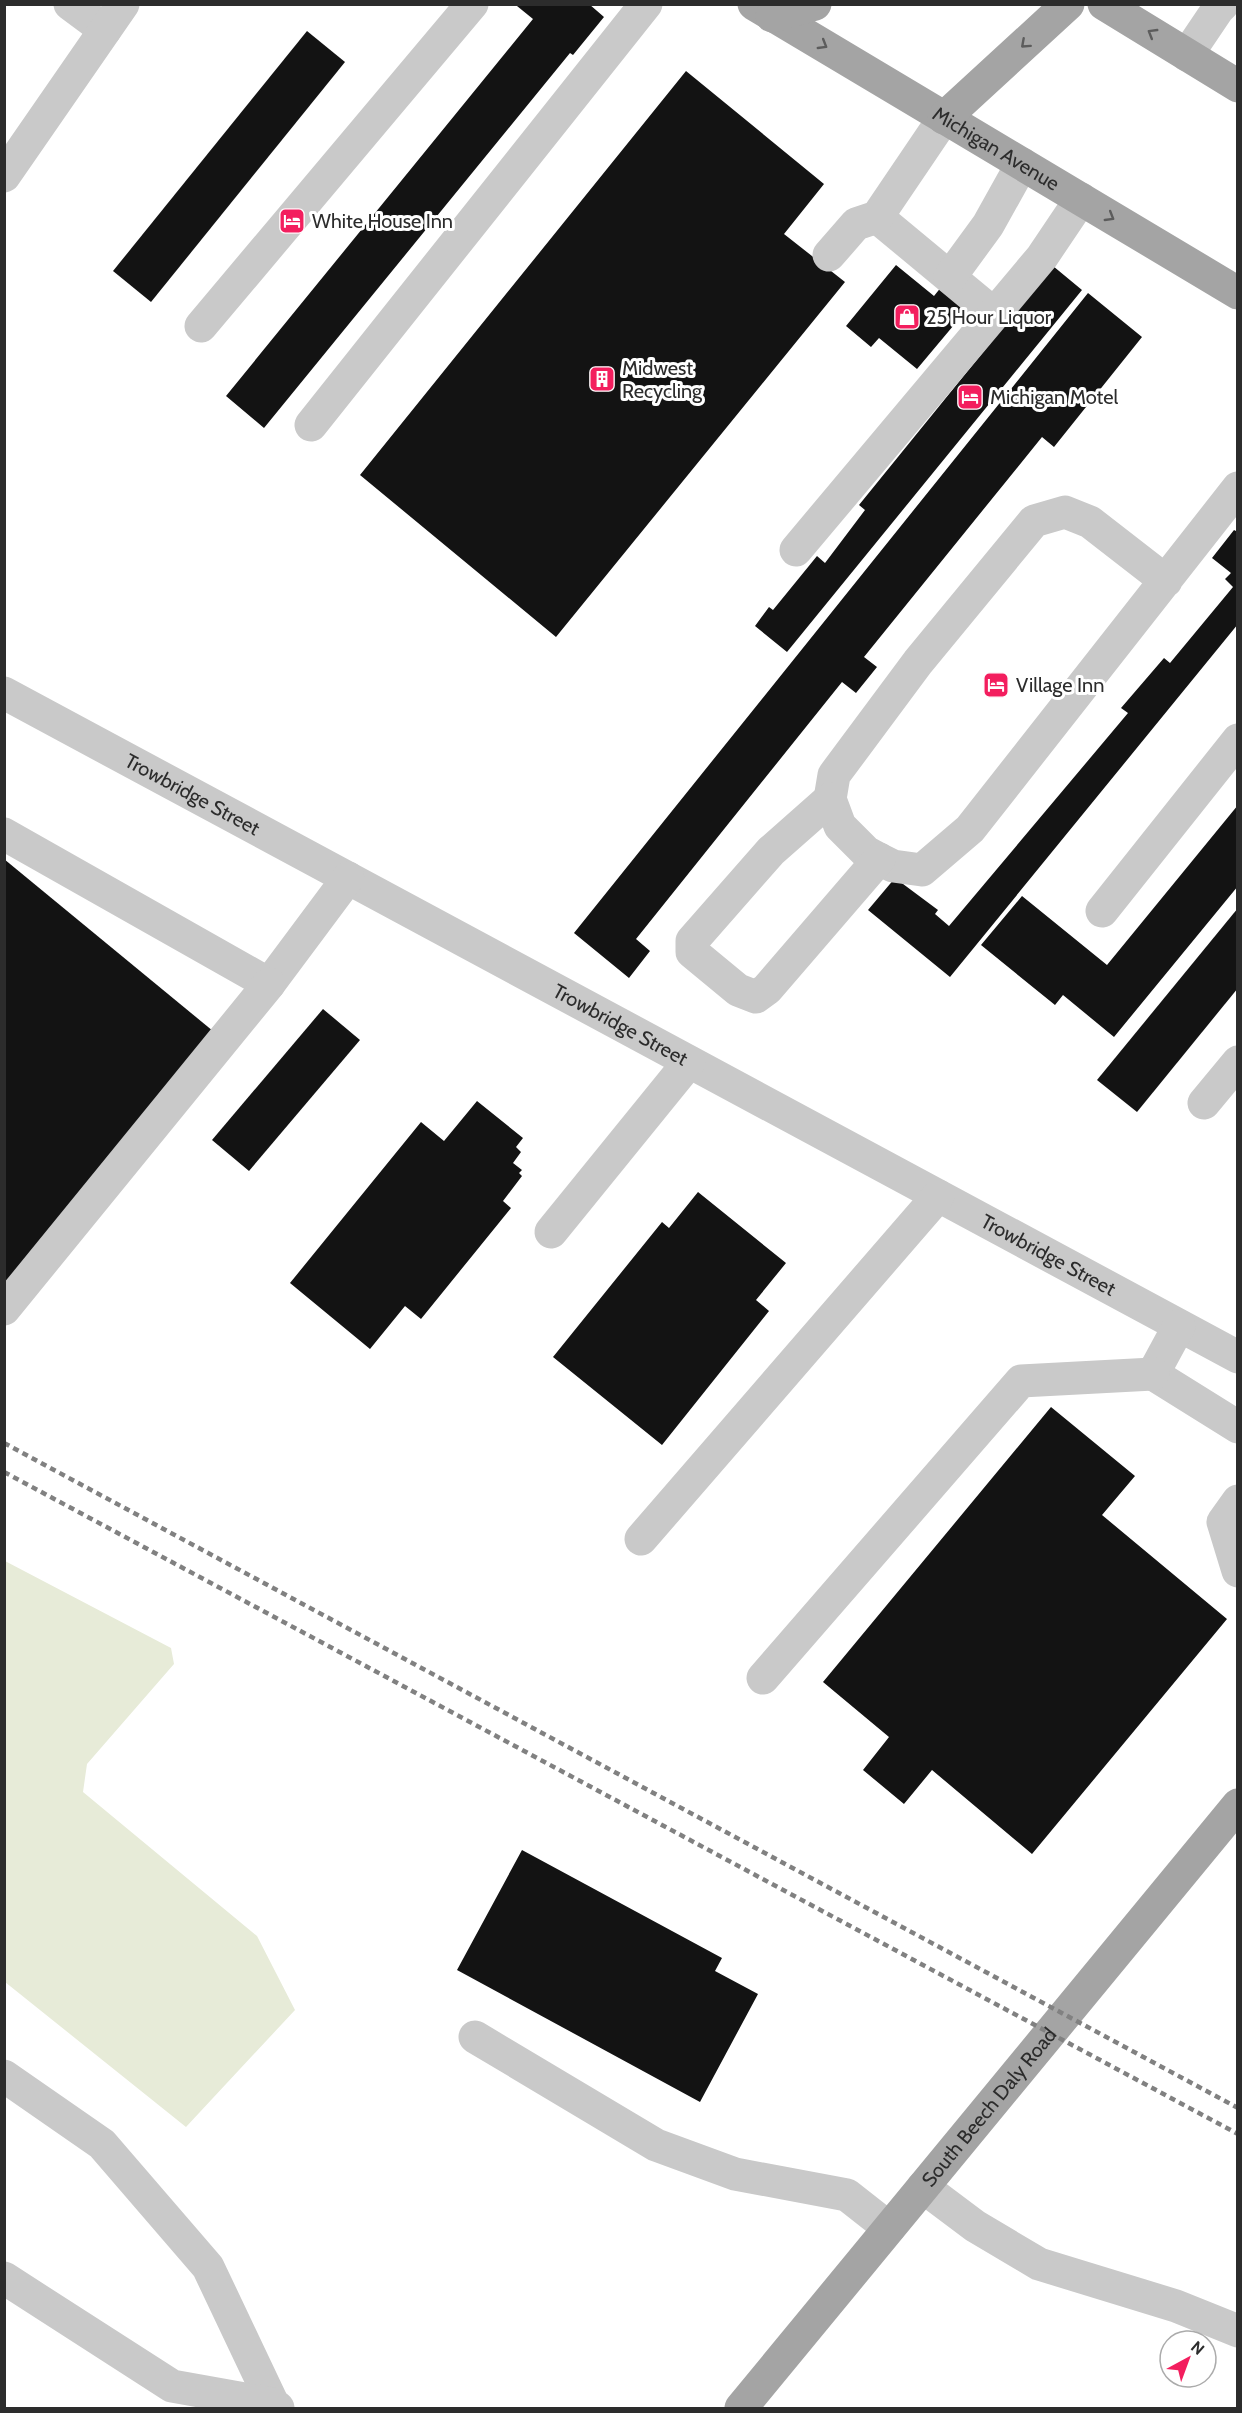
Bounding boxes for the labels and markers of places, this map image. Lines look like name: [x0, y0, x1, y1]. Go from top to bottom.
hotel icon: White House Inn: [277, 206, 307, 236]
place label: White House Inn: [312, 209, 453, 233]
shop icon: 25 Hour Liquor: [892, 302, 922, 332]
place label: 25 Hour Liquor: [926, 305, 1052, 329]
place label: Midwest Recycling: [622, 356, 703, 403]
building icon: Midwest Recycling: [587, 364, 617, 394]
hotel icon: Michigan Motel: [955, 382, 985, 412]
place label: Michigan Motel: [990, 385, 1118, 409]
hotel icon: Village Inn: [981, 670, 1011, 700]
place label: Village Inn: [1016, 673, 1104, 697]

